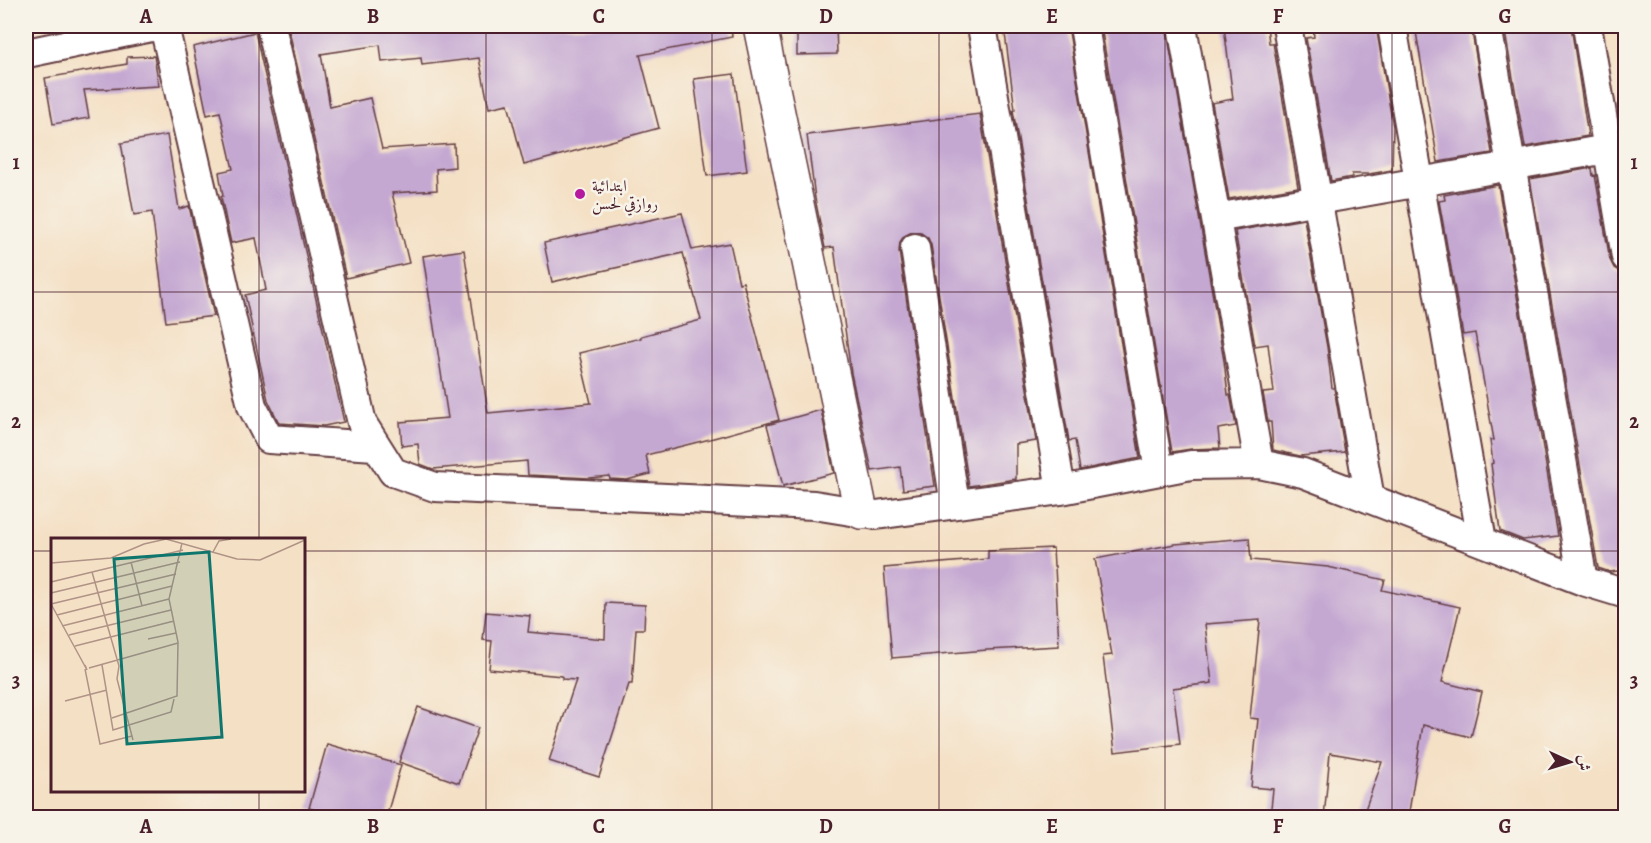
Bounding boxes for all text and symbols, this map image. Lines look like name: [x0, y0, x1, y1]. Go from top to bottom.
text: A: [139, 3, 153, 30]
text: B: [367, 3, 379, 30]
text: C: [593, 3, 605, 30]
text: D: [819, 3, 833, 30]
text: E: [1046, 3, 1058, 30]
text: F: [1273, 3, 1284, 30]
text: G: [1498, 3, 1512, 30]
text: 1: [12, 149, 20, 176]
text: 1: [1630, 149, 1638, 176]
place label: ابتدائية روازقي لحسن: [592, 175, 658, 216]
marker: ابتدائية روازقي لحسن: [573, 187, 587, 201]
text: 2: [11, 408, 21, 435]
text: 2: [1629, 408, 1639, 435]
inset map: [51, 538, 304, 792]
text: 3: [12, 667, 20, 694]
text: 3: [1630, 667, 1638, 694]
north arrow: [1540, 732, 1600, 792]
text: ش: [1572, 754, 1595, 772]
text: A: [139, 813, 153, 840]
text: B: [367, 813, 379, 840]
text: C: [593, 813, 605, 840]
text: D: [819, 813, 833, 840]
text: E: [1046, 813, 1058, 840]
text: F: [1273, 813, 1284, 840]
text: G: [1498, 813, 1512, 840]

